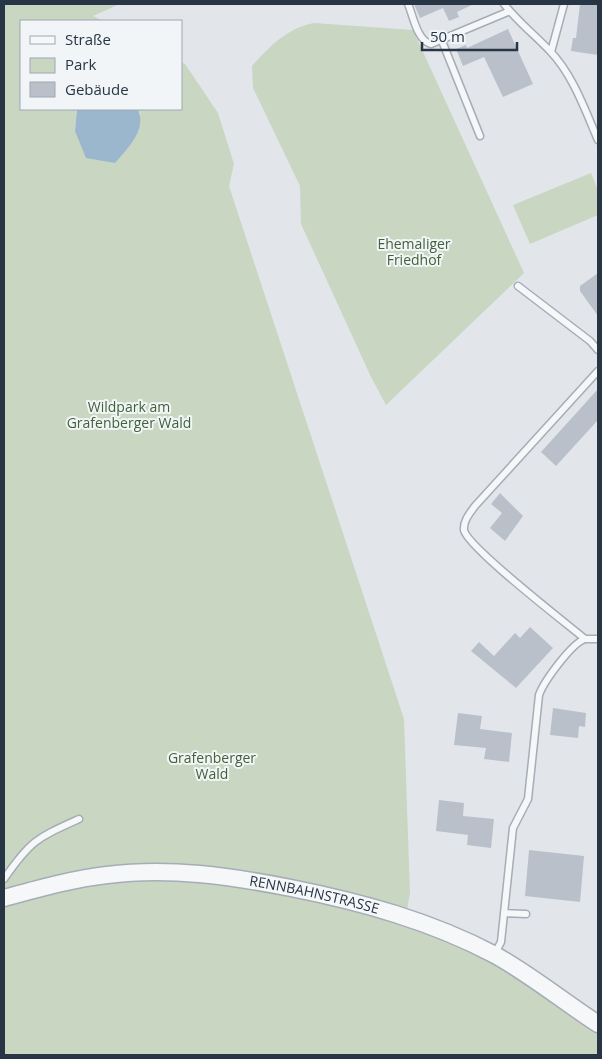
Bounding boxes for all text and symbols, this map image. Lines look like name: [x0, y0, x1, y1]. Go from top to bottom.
legend: [20, 20, 182, 110]
scale bar: [422, 20, 517, 52]
text: 50 m: [430, 26, 465, 46]
text: Straße: [65, 29, 111, 49]
text: Park: [65, 54, 96, 74]
text: Gebäude: [65, 79, 129, 99]
park label: Ehemaliger Friedhof: [377, 234, 451, 269]
park label: Wildpark am Grafenberger Wald: [67, 397, 191, 432]
park label: Grafenberger Wald: [168, 748, 256, 783]
street label: RENNBAHNSTRASSE: [248, 871, 381, 918]

